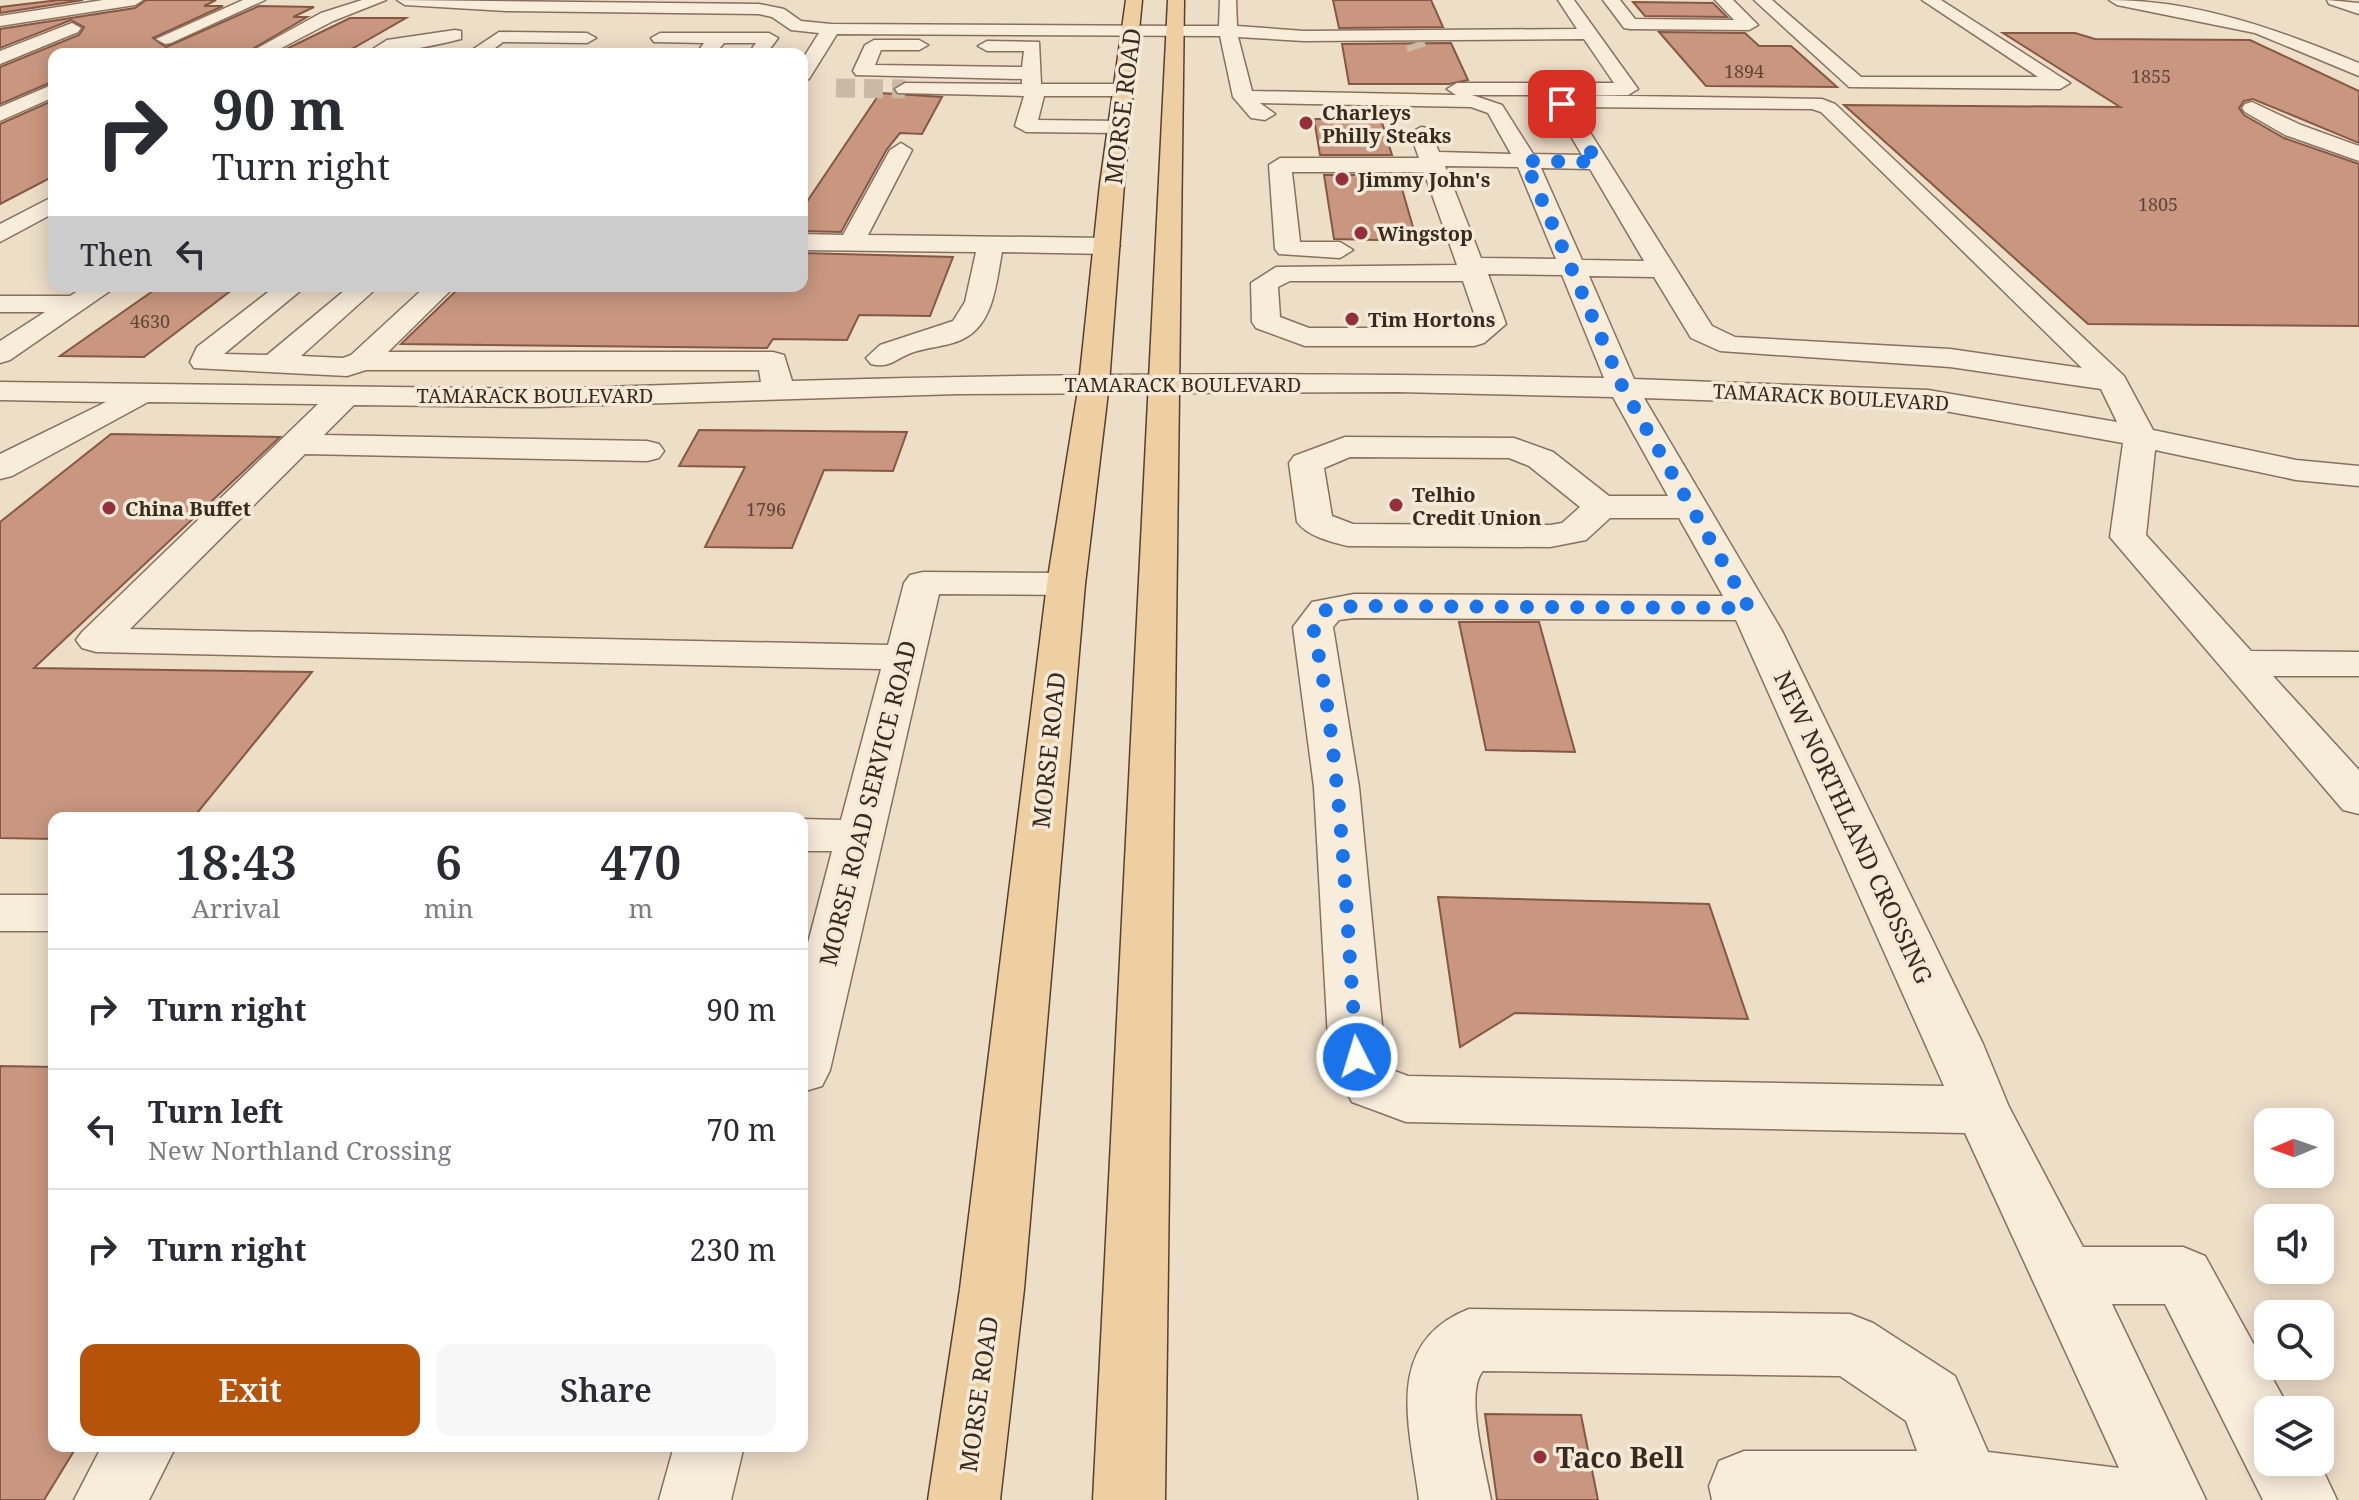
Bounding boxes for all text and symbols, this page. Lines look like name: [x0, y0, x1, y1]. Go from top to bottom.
street label: MORSE ROAD: [1096, 26, 1148, 186]
house number: 1894: [1724, 59, 1764, 83]
house number: 1855: [2131, 64, 2171, 88]
text: 90 m: [212, 70, 345, 146]
pin: [1528, 70, 1596, 138]
icon: right: [80, 80, 184, 184]
icon: arrive: [1540, 82, 1584, 126]
place label: Charleys Philly Steaks: [1322, 99, 1451, 149]
marker: Charleys Philly Steaks: [1297, 114, 1315, 132]
text: Turn right: [212, 142, 390, 191]
place label: Jimmy John's: [1357, 166, 1490, 193]
marker: Jimmy John's: [1333, 170, 1351, 188]
house number: 1805: [2138, 192, 2178, 216]
place label: Wingstop: [1377, 220, 1473, 247]
marker: Wingstop: [1352, 224, 1370, 242]
icon: left: [169, 232, 213, 276]
text: Then: [80, 234, 153, 275]
place label: Tim Hortons: [1368, 306, 1495, 333]
house number: 4630: [130, 309, 170, 333]
marker: Tim Hortons: [1343, 310, 1361, 328]
street label: TAMARACK BOULEVARD: [1065, 371, 1301, 398]
street label: TAMARACK BOULEVARD: [1712, 377, 1950, 417]
street label: TAMARACK BOULEVARD: [417, 382, 653, 409]
place label: Telhio Credit Union: [1412, 481, 1542, 531]
place label: China Buffet: [125, 495, 251, 522]
marker: Telhio Credit Union: [1387, 496, 1405, 514]
house number: 1796: [746, 497, 786, 521]
marker: China Buffet: [100, 499, 118, 517]
street label: MORSE ROAD SERVICE ROAD: [811, 637, 923, 969]
street label: NEW NORTHLAND CROSSING: [1767, 665, 1941, 989]
street label: MORSE ROAD: [1023, 670, 1073, 830]
text: 18:43: [175, 829, 297, 894]
text: 6: [435, 829, 462, 894]
text: 470: [600, 829, 681, 894]
text: Arrival: [191, 890, 280, 926]
text: min: [424, 890, 473, 926]
text: m: [628, 890, 653, 926]
icon: right: [80, 987, 124, 1031]
text: Turn right: [148, 989, 306, 1030]
text: 90 m: [706, 989, 776, 1030]
position arrow: [1315, 1015, 1399, 1099]
text: Turn left: [148, 1091, 283, 1132]
icon: left: [80, 1107, 124, 1151]
north arrow: [2254, 1108, 2334, 1188]
map controls: [2254, 1108, 2334, 1476]
text: 70 m: [706, 1109, 776, 1150]
text: New Northland Crossing: [148, 1132, 452, 1168]
button: sound: [2254, 1204, 2334, 1284]
icon: right: [80, 1227, 124, 1271]
text: Turn right: [148, 1229, 306, 1270]
text: 230 m: [690, 1229, 776, 1270]
button: search: [2254, 1300, 2334, 1380]
street label: MORSE ROAD: [951, 1314, 1005, 1474]
button: Exit: [80, 1344, 420, 1436]
button: Share: [436, 1344, 776, 1436]
button: layers: [2254, 1396, 2334, 1476]
place label: Taco Bell: [1556, 1438, 1684, 1476]
marker: Taco Bell: [1531, 1448, 1549, 1466]

